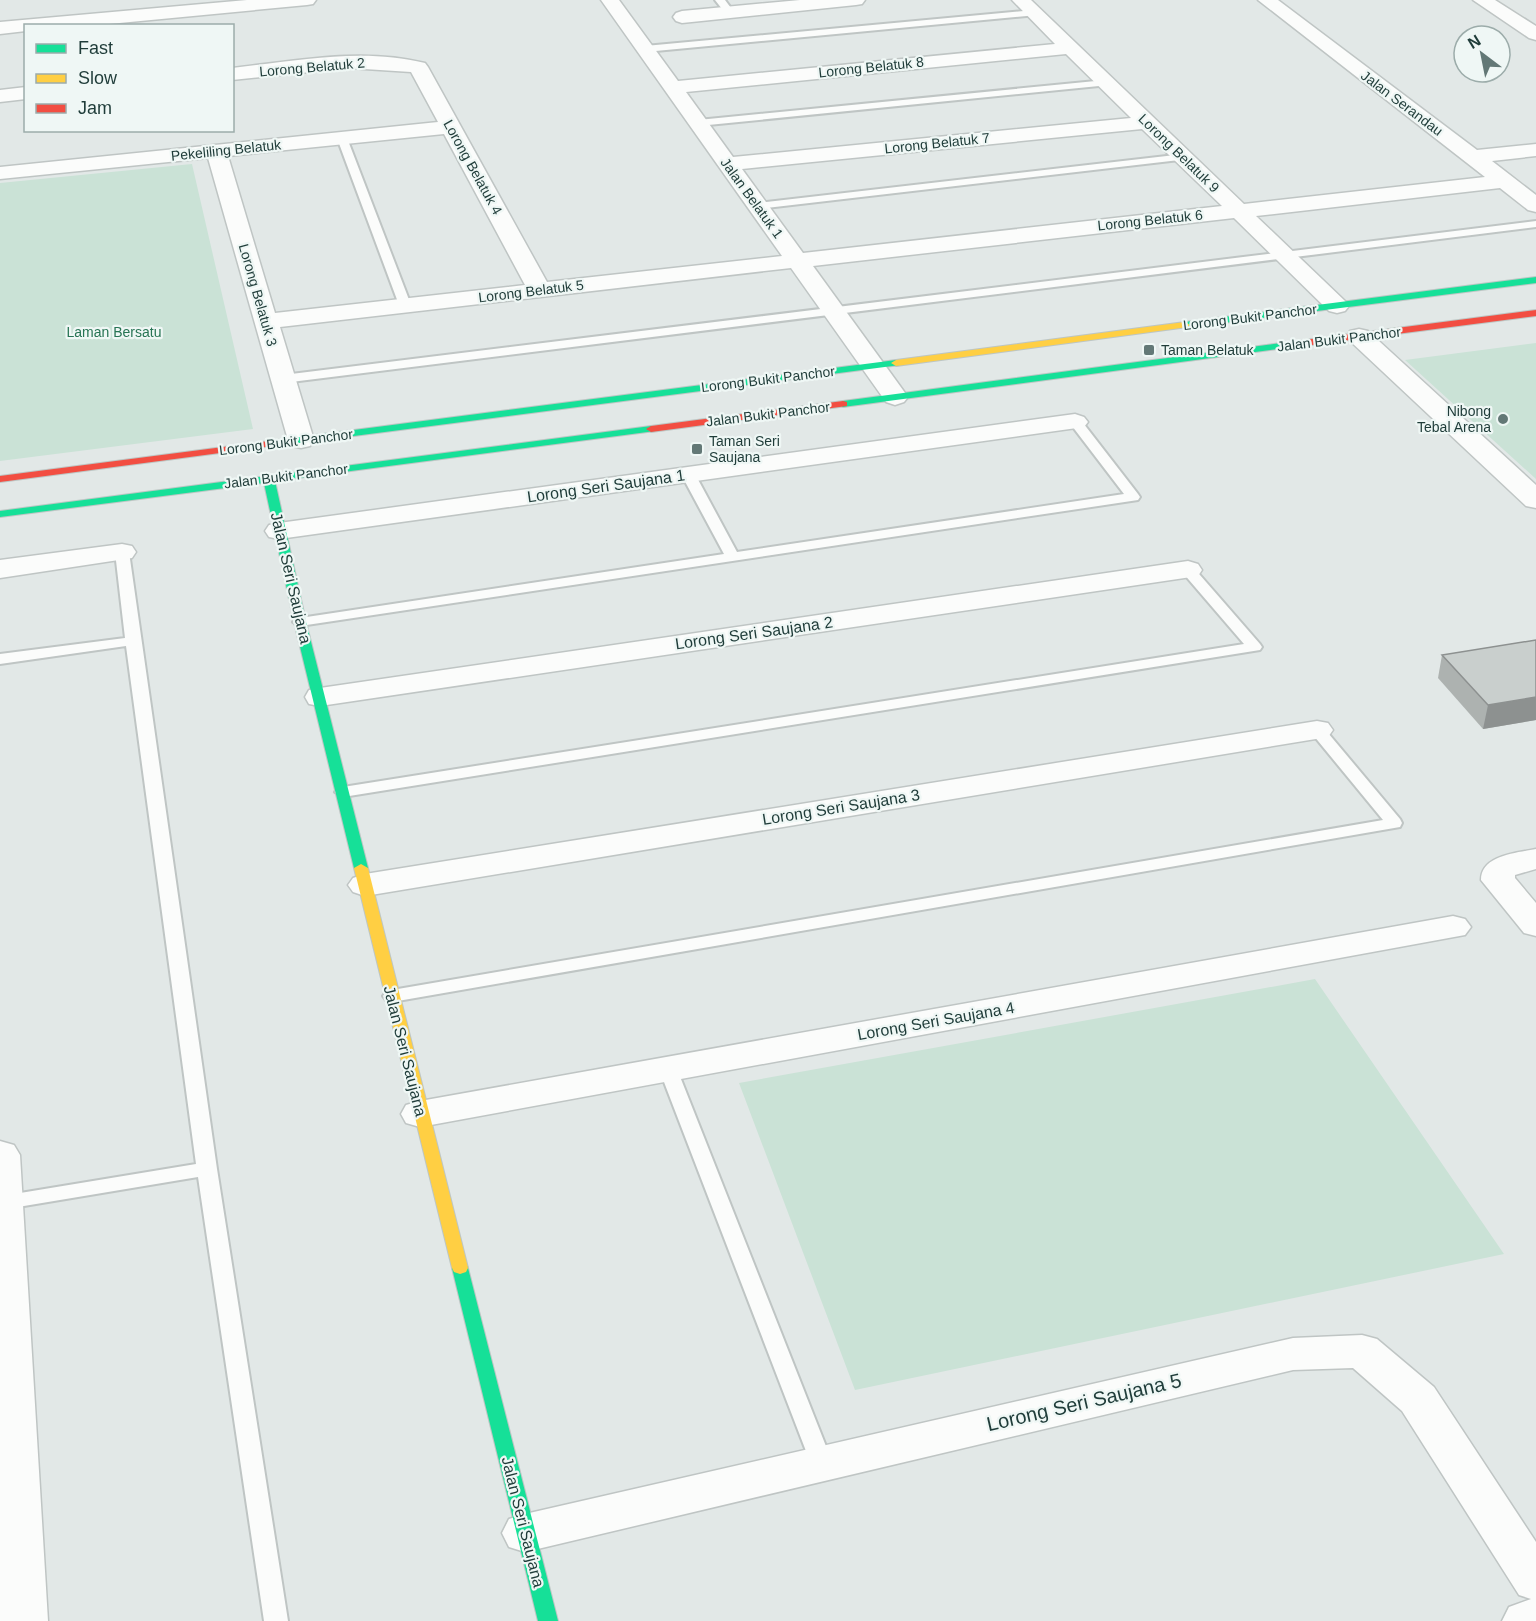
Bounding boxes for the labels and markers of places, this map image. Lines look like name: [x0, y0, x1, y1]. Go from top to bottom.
place label: Taman Belatuk: [1161, 342, 1255, 358]
marker: Taman Belatuk: [1142, 343, 1156, 357]
place label: Nibong Tebal Arena: [1417, 403, 1491, 435]
marker: Nibong Tebal Arena: [1496, 412, 1510, 426]
place label: Taman Seri Saujana: [709, 433, 780, 465]
marker: Taman Seri Saujana: [690, 442, 704, 456]

